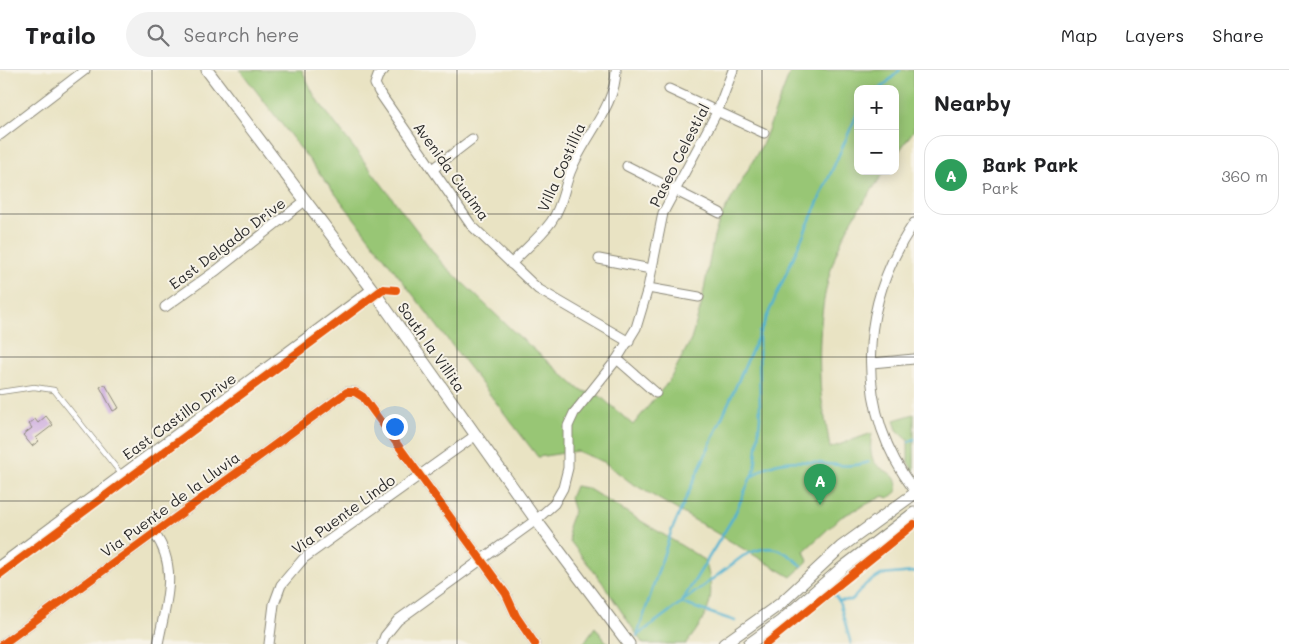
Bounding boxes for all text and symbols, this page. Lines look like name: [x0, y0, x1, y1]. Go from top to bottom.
search box: [126, 12, 476, 57]
text: Trailo: [25, 19, 96, 50]
icon: search: [144, 21, 172, 49]
text: Search here: [184, 22, 299, 47]
text: Map: [1061, 23, 1097, 47]
text: Layers: [1125, 23, 1184, 47]
text: Share: [1212, 23, 1264, 47]
map controls: [854, 85, 899, 175]
button: +: [854, 85, 899, 130]
text: Nearby: [934, 89, 1011, 116]
street label: Paseo Celestial: [644, 100, 714, 210]
street label: Avenida Cuaima: [410, 118, 494, 224]
street label: Villa Costillia: [532, 119, 590, 215]
button: −: [854, 130, 899, 175]
text: Bark Park: [982, 152, 1078, 177]
text: A: [945, 165, 957, 186]
text: 360 m: [1221, 165, 1268, 186]
text: Park: [982, 177, 1018, 198]
street label: East Delgado Drive: [165, 193, 289, 293]
street label: South la Villita: [394, 298, 470, 396]
street label: East Castillo Drive: [118, 368, 240, 464]
your location: [382, 414, 408, 440]
street label: Via Puente de la Lluvia: [96, 447, 244, 561]
pin: A: [804, 464, 836, 505]
street label: Via Puente Lindo: [287, 470, 399, 558]

